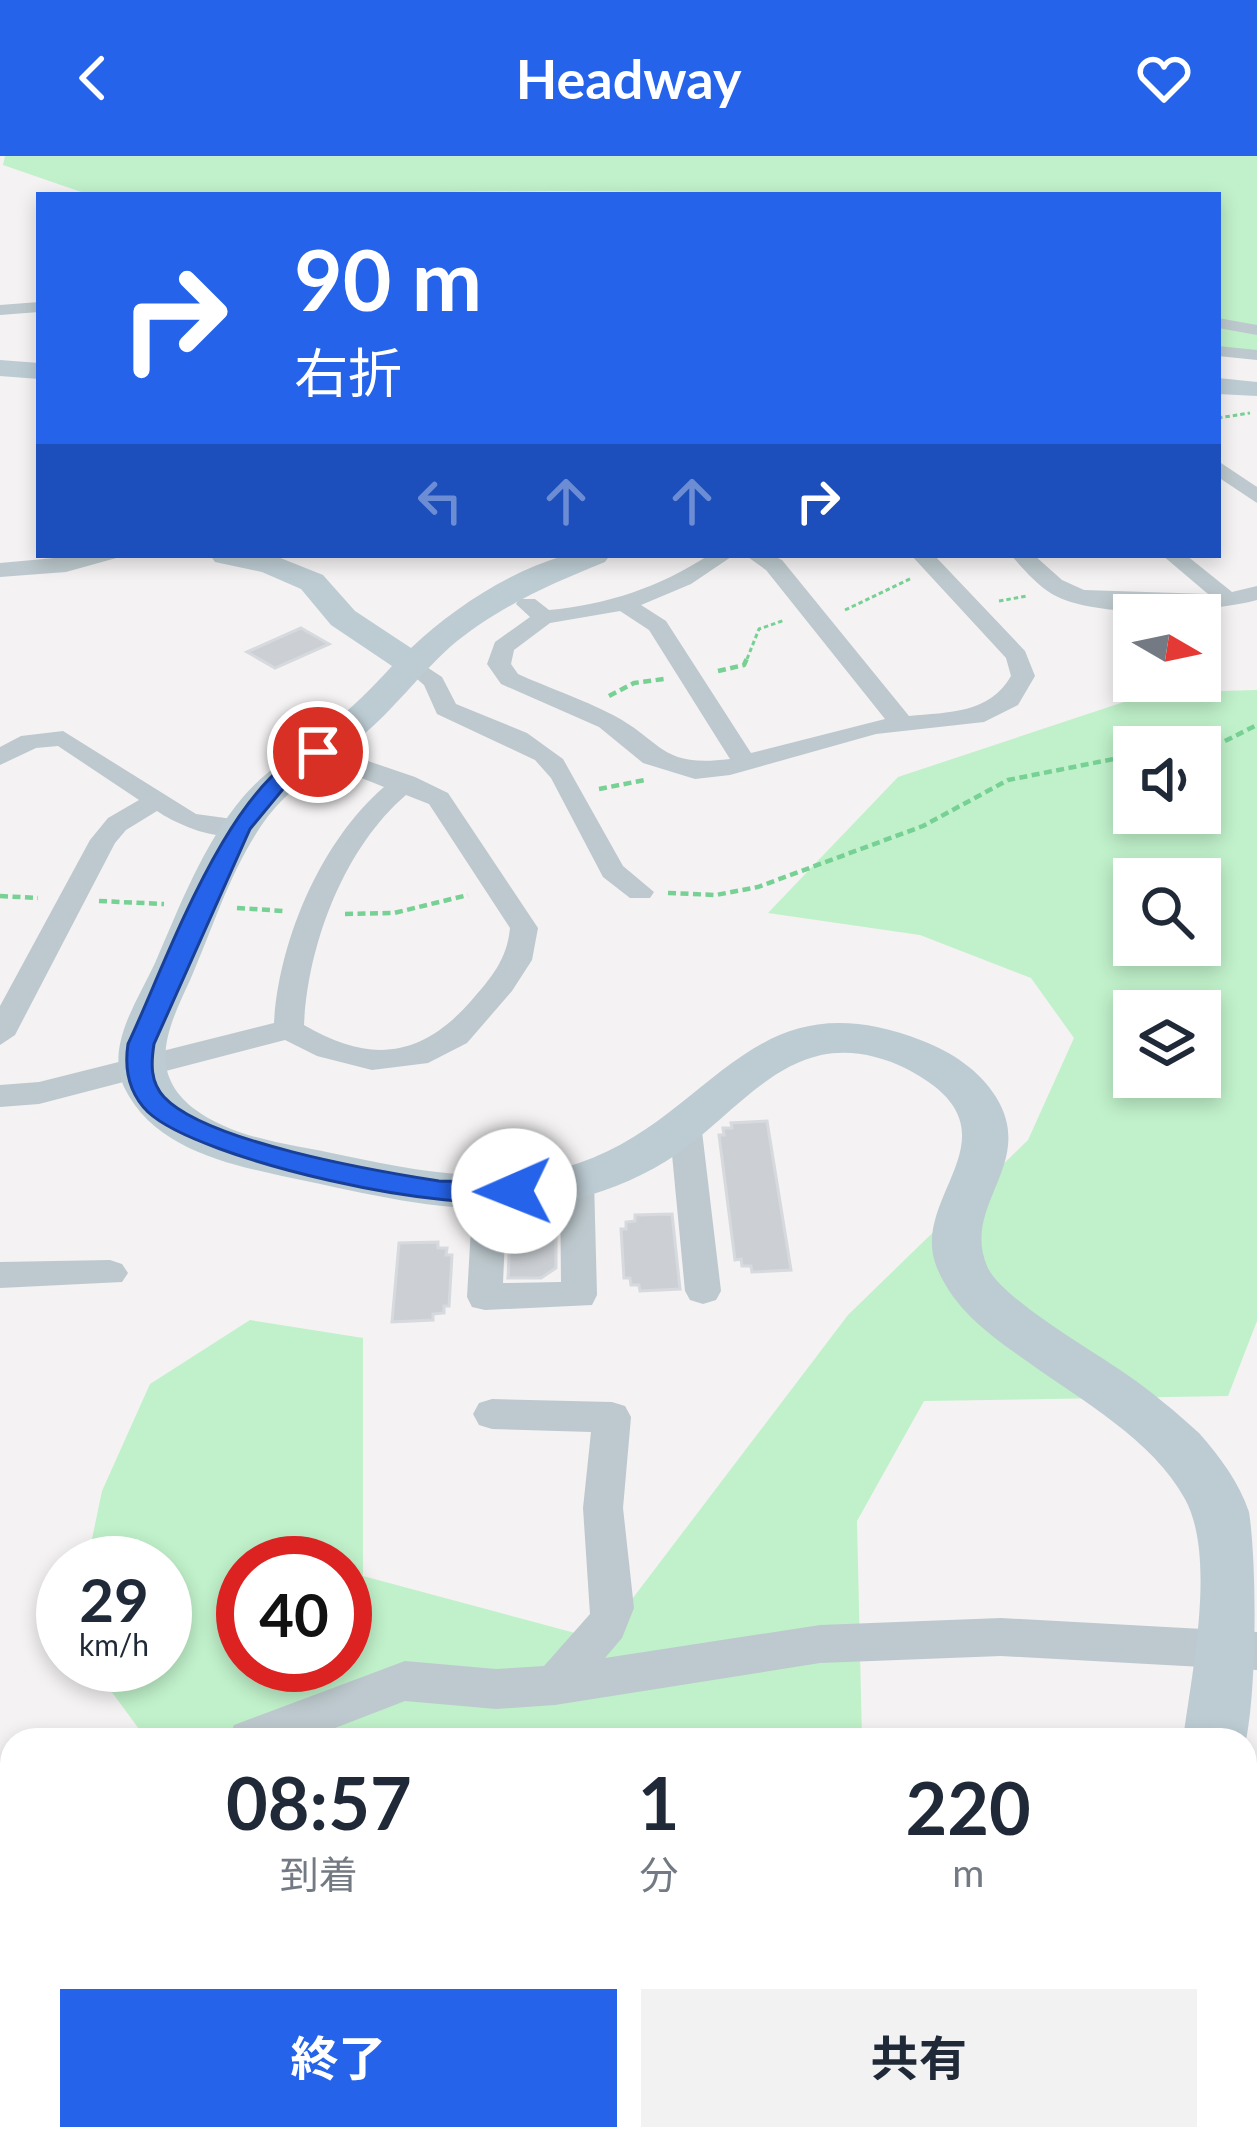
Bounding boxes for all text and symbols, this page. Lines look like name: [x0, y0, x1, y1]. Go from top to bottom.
icon: back: [60, 45, 126, 111]
icon: heart: [1131, 45, 1197, 111]
text: Headway: [516, 46, 741, 111]
text: 90 m: [294, 228, 482, 329]
icon: right: [96, 240, 252, 396]
text: 右折: [294, 340, 402, 405]
icon: left: [407, 468, 473, 534]
icon: ahead: [533, 468, 599, 534]
icon: ahead: [659, 468, 725, 534]
icon: right: [785, 468, 851, 534]
north arrow: [1113, 594, 1221, 702]
map controls: [1113, 594, 1221, 1098]
pin: [267, 701, 369, 803]
icon: arrive: [285, 719, 351, 785]
button: sound: [1113, 726, 1221, 834]
button: search: [1113, 858, 1221, 966]
button: layers: [1113, 990, 1221, 1098]
position arrow: [451, 1128, 577, 1254]
speed limit sign: 40: [216, 1536, 372, 1692]
text: 29: [79, 1563, 149, 1635]
text: km/h: [79, 1626, 149, 1662]
text: 08:57: [226, 1759, 412, 1845]
text: 1: [638, 1759, 680, 1845]
text: 220: [906, 1764, 1031, 1850]
text: m: [952, 1849, 984, 1895]
text: 到着: [280, 1851, 358, 1897]
text: 分: [639, 1851, 678, 1897]
button: 終了: [60, 1989, 617, 2127]
button: 共有: [641, 1989, 1197, 2127]

